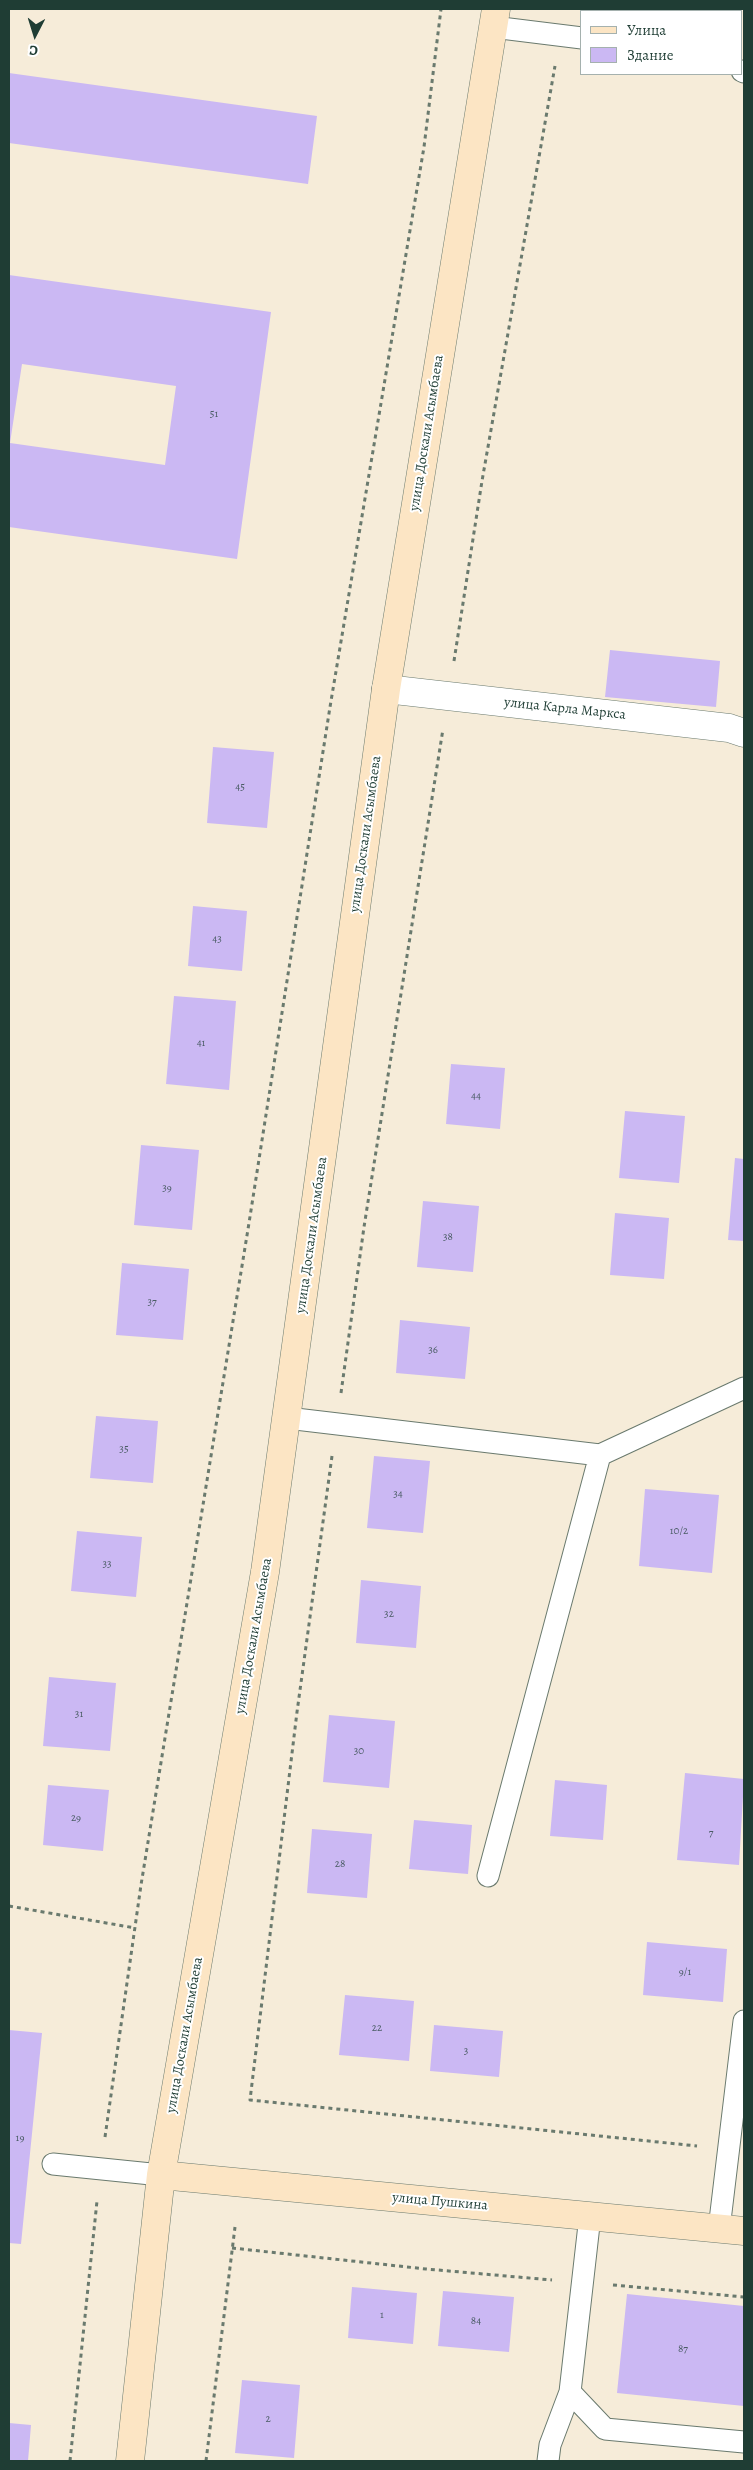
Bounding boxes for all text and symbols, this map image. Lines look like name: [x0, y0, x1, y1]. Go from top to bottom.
north arrow: [10, 10, 60, 60]
legend: [580, 10, 743, 75]
text: Улица: [627, 20, 666, 40]
text: С: [29, 41, 39, 60]
text: Здание: [627, 45, 674, 65]
street label: улица Доскали Асымбаева: [406, 354, 448, 512]
house number: 51: [210, 407, 218, 421]
street label: улица Карла Маркса: [503, 694, 627, 724]
street label: улица Доскали Асымбаева: [347, 755, 385, 913]
house number: 45: [235, 780, 245, 794]
house number: 43: [212, 932, 222, 946]
house number: 41: [197, 1036, 205, 1050]
house number: 44: [471, 1089, 481, 1103]
street label: улица Доскали Асымбаева: [293, 1156, 331, 1314]
house number: 39: [162, 1181, 172, 1195]
house number: 38: [443, 1230, 453, 1244]
house number: 37: [147, 1295, 157, 1309]
house number: 36: [428, 1343, 438, 1357]
house number: 35: [119, 1442, 129, 1456]
house number: 34: [393, 1487, 403, 1501]
house number: 10/2: [670, 1524, 688, 1538]
house number: 33: [102, 1557, 112, 1571]
street label: улица Доскали Асымбаева: [232, 1557, 276, 1715]
house number: 32: [384, 1607, 394, 1621]
house number: 31: [75, 1707, 83, 1721]
house number: 30: [354, 1744, 364, 1758]
house number: 29: [71, 1811, 81, 1825]
house number: 7: [709, 1826, 713, 1840]
house number: 28: [335, 1857, 345, 1871]
street label: улица Доскали Асымбаева: [163, 1956, 207, 2114]
house number: 9/1: [679, 1965, 691, 1979]
house number: 22: [372, 2021, 382, 2035]
house number: 3: [464, 2044, 468, 2058]
house number: 19: [16, 2131, 24, 2145]
street label: улица Пушкина: [392, 2189, 488, 2215]
house number: 1: [380, 2308, 384, 2322]
house number: 84: [471, 2314, 481, 2328]
house number: 87: [678, 2342, 688, 2356]
house number: 2: [265, 2412, 271, 2426]

